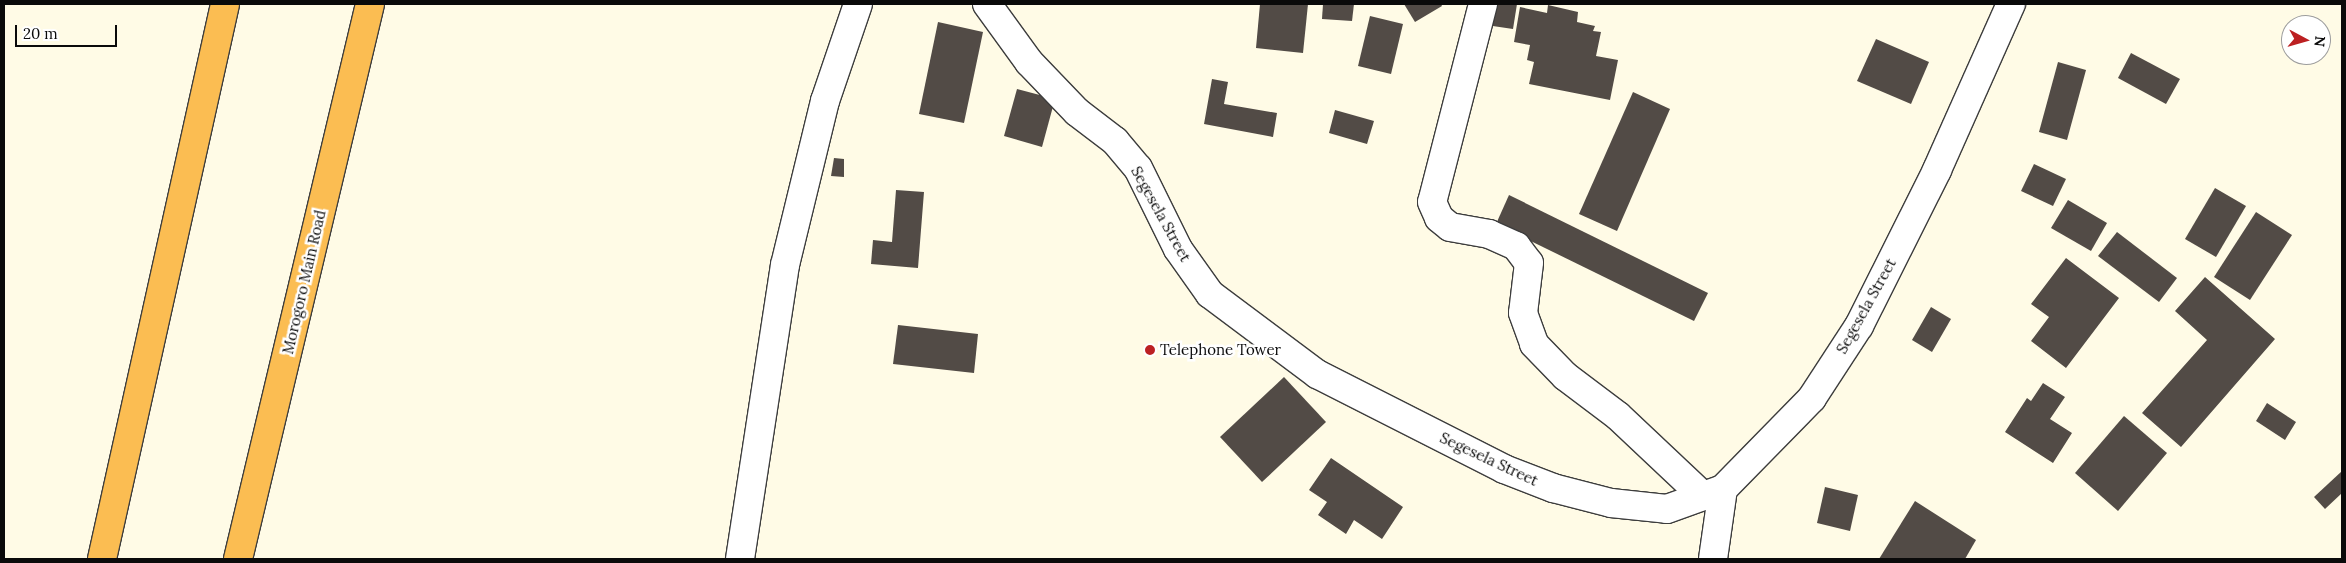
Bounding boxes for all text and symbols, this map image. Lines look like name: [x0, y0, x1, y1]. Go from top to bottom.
scale bar: [18, 15, 120, 47]
north arrow: [2281, 15, 2331, 65]
text: 20 m: [23, 24, 58, 43]
text: N: [2310, 35, 2329, 48]
street label: Segesela Street: [1127, 163, 1195, 265]
street label: Morogoro Main Road: [279, 208, 329, 356]
street label: Segesela Street: [1832, 255, 1900, 357]
place label: Telephone Tower: [1160, 341, 1281, 359]
marker: Telephone Tower: [1144, 344, 1156, 356]
street label: Segesela Street: [1437, 428, 1541, 490]

